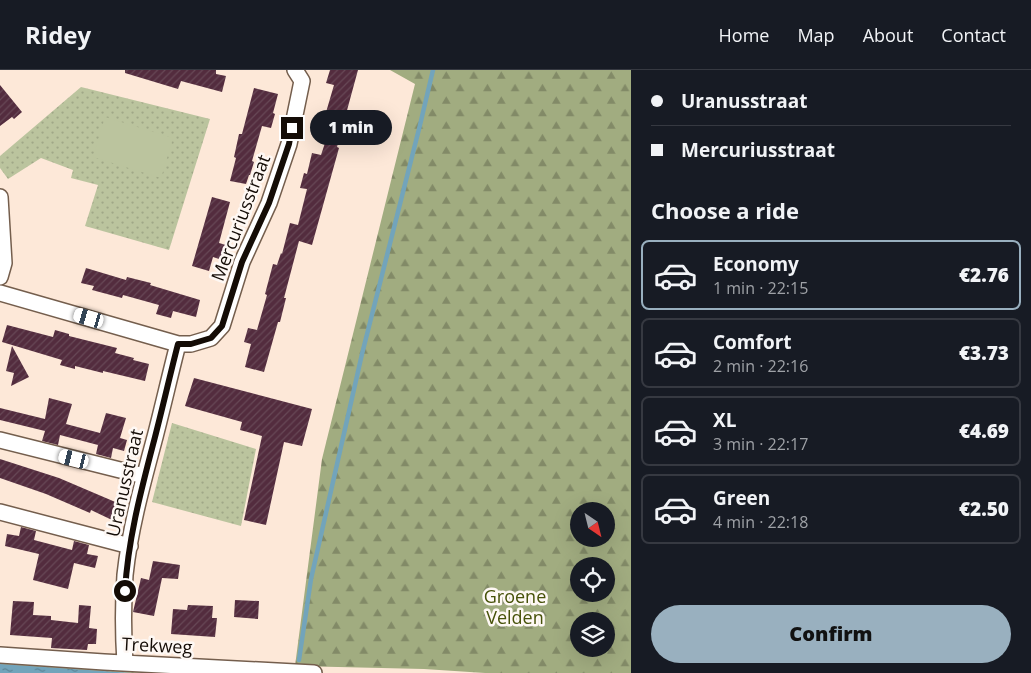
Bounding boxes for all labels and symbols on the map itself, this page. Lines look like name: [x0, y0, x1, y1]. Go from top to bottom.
callout: 1 min: [310, 110, 392, 146]
route end: [281, 117, 303, 139]
street label: Mercuriusstraat: [205, 151, 275, 284]
car: [72, 307, 105, 329]
street label: Uranusstraat: [100, 427, 148, 539]
car: [57, 448, 90, 470]
north arrow: [570, 502, 615, 548]
route start: [114, 580, 136, 602]
park label: Groene Velden: [484, 584, 546, 629]
street label: Trekweg: [121, 631, 193, 659]

